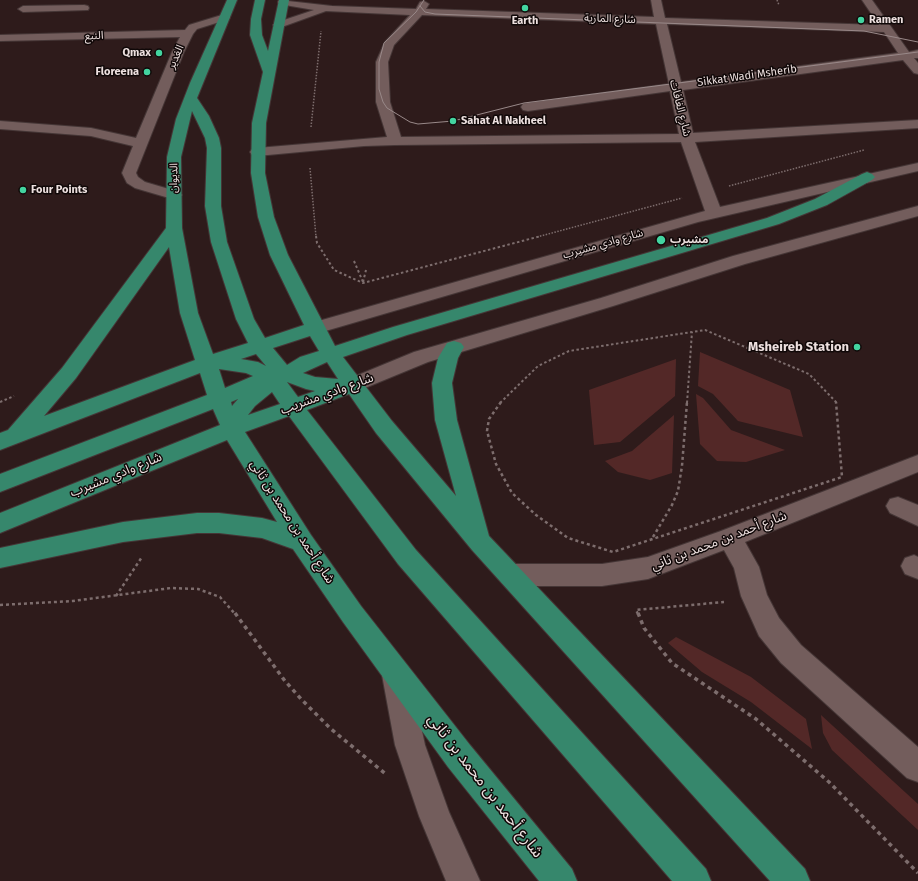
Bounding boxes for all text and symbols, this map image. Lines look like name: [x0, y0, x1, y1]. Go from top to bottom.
marker: Earth: [520, 3, 530, 13]
street label: شارع المارية: [584, 12, 636, 26]
place label: Ramen: [869, 13, 903, 27]
place label: Earth: [512, 14, 538, 28]
marker: Ramen: [856, 15, 866, 25]
street label: النبع: [84, 29, 104, 43]
street label: الغدير: [165, 43, 187, 71]
place label: Qmax: [122, 46, 151, 60]
marker: Qmax: [154, 48, 164, 58]
street label: Sikkat Wadi Msherib: [696, 62, 798, 90]
place label: Floreena: [96, 65, 139, 79]
marker: Floreena: [142, 67, 152, 77]
street label: شارع الغافات: [667, 78, 693, 138]
place label: Sahat Al Nakheel: [461, 114, 546, 128]
marker: Sahat Al Nakheel: [448, 116, 458, 126]
street label: الديوان: [167, 163, 181, 193]
place label: Four Points: [31, 183, 87, 197]
marker: Four Points: [18, 185, 28, 195]
street label: شارع وادي مشيرب: [561, 226, 645, 262]
place label: مشيرب: [670, 233, 708, 247]
marker: مشيرب: [655, 234, 667, 246]
place label: Msheireb Station: [748, 339, 849, 355]
marker: Msheireb Station: [852, 342, 862, 352]
street label: شارع وادي مشريب: [278, 370, 376, 418]
street label: شارع وادي مشيرب: [68, 449, 164, 501]
street label: شارع أحمد بن محمد بن ثاني: [246, 457, 338, 587]
street label: شارع أحمد بن محمد بن ثاني: [649, 508, 789, 574]
street label: شارع أحمد بن محمد بن ثاني: [423, 710, 547, 862]

